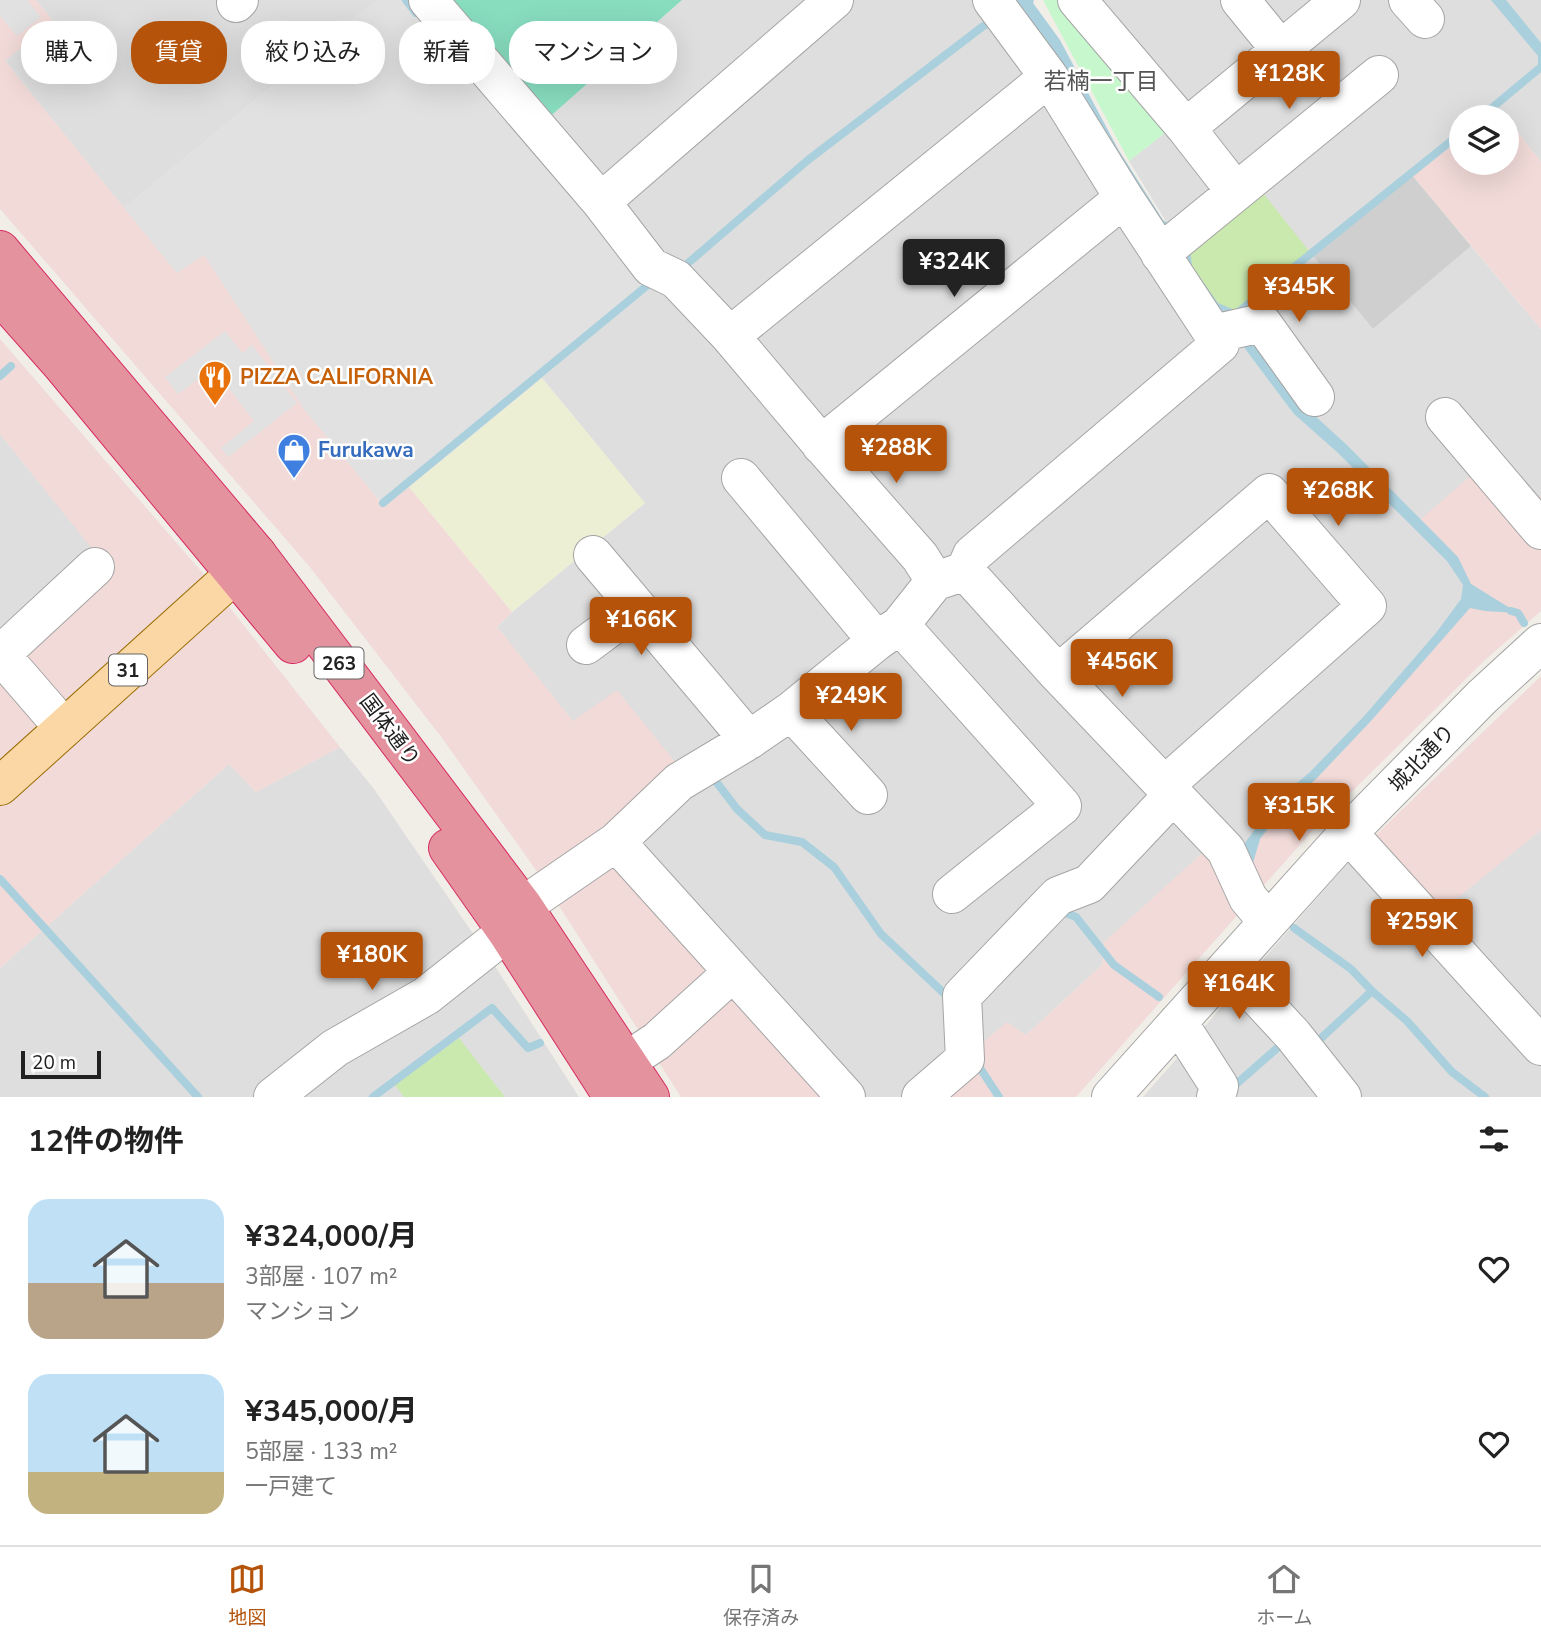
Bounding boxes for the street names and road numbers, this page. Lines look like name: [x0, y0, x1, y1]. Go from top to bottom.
road number: 263: [314, 648, 364, 678]
road number: 31: [109, 654, 147, 685]
street label: 国体通り: [354, 688, 426, 772]
street label: 城北通り: [1383, 718, 1461, 798]

